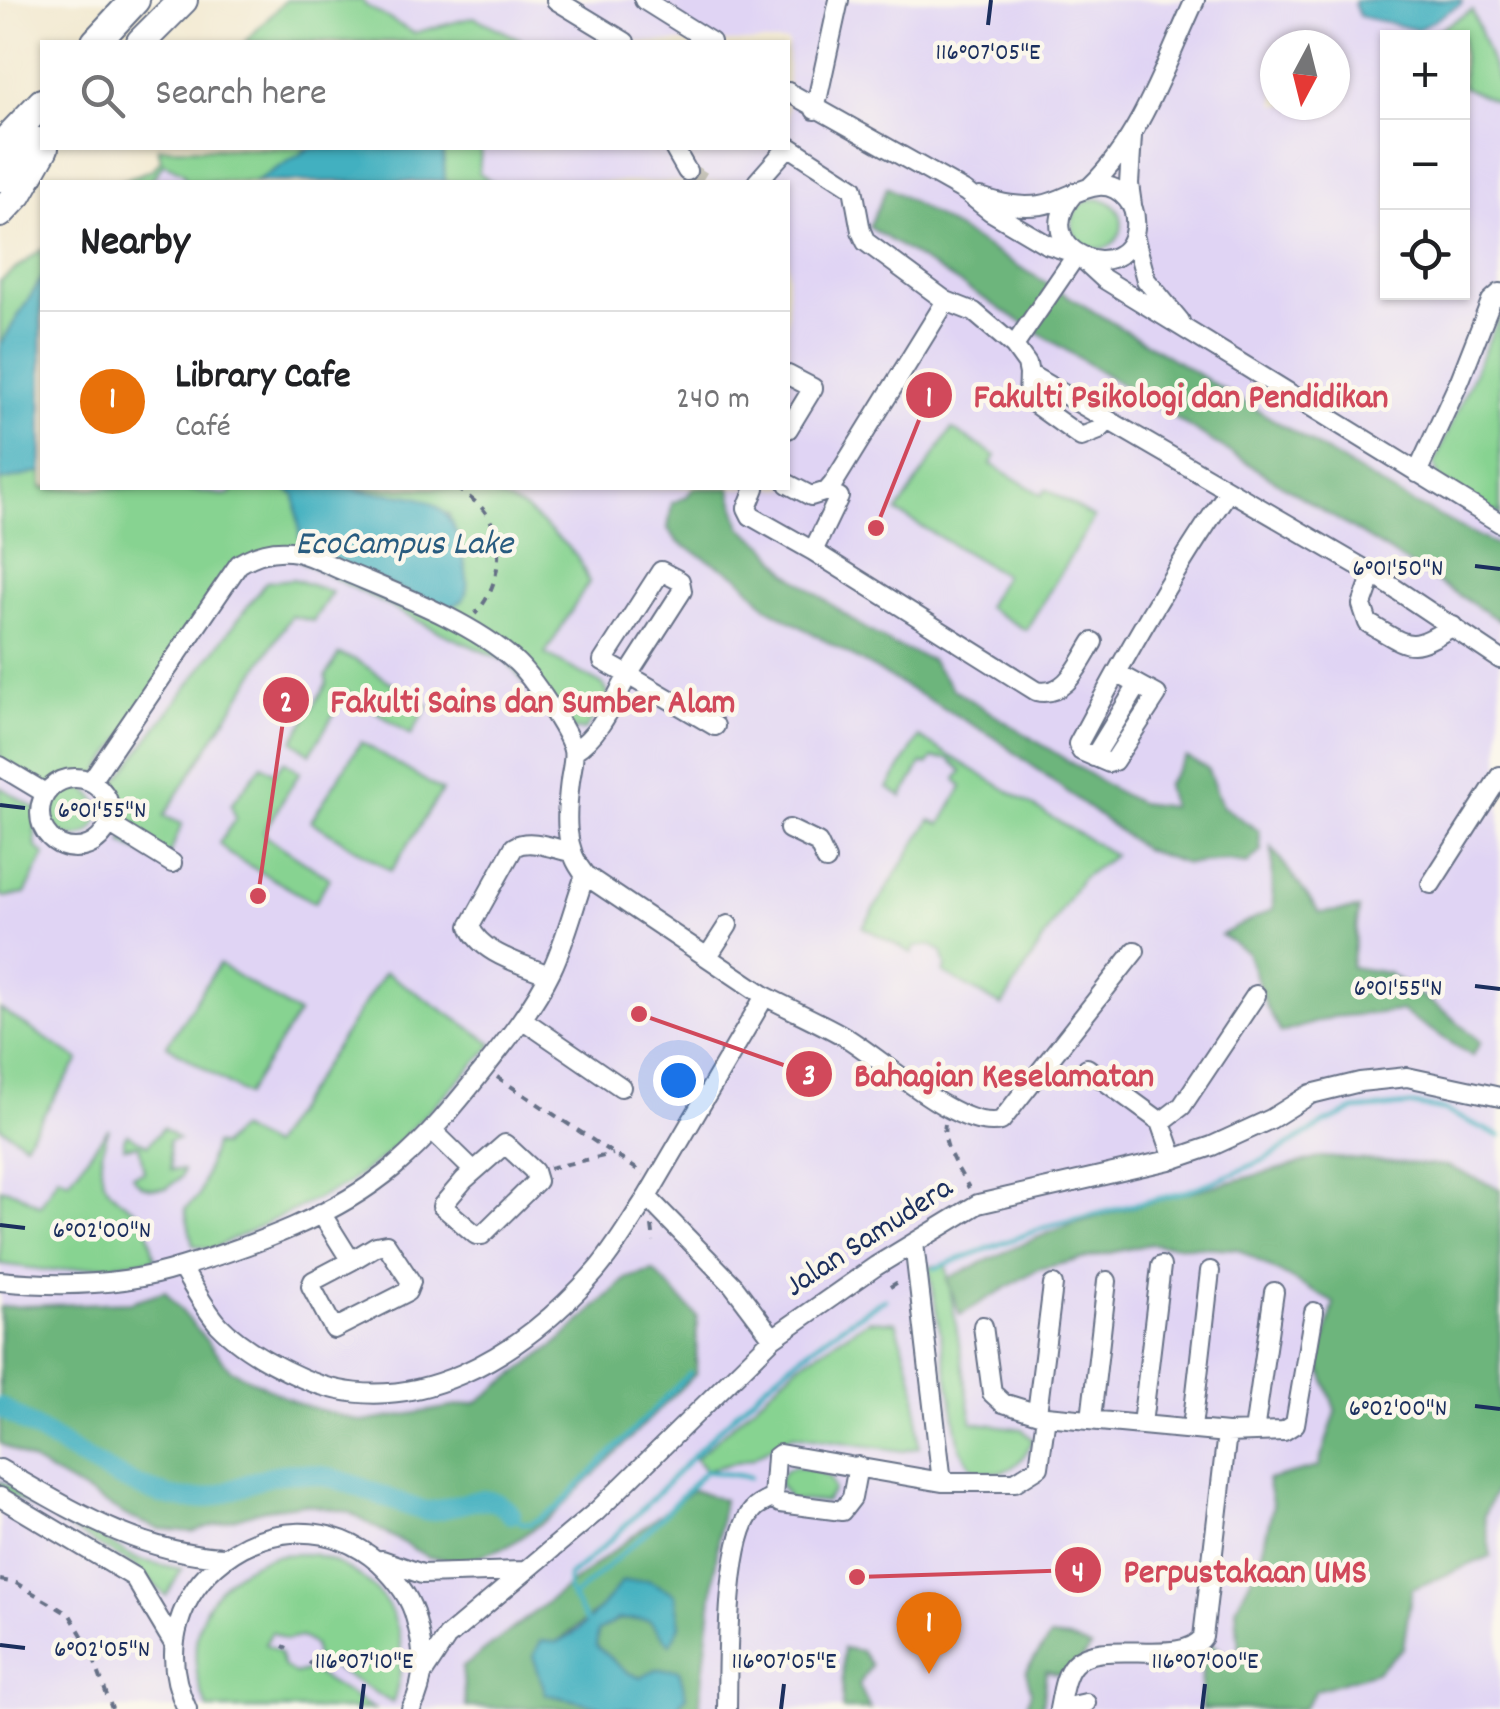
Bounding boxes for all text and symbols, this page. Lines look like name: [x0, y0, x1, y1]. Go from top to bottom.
north arrow: [1260, 30, 1350, 120]
map controls: [1380, 30, 1470, 300]
button: +: [1380, 30, 1470, 120]
text: 116°07'05"E: [936, 36, 1041, 72]
search box: [40, 40, 790, 150]
icon: search: [75, 68, 130, 123]
text: Search here: [155, 68, 327, 123]
button: −: [1380, 120, 1470, 210]
button: locate: [1380, 210, 1470, 300]
text: Nearby: [80, 215, 190, 275]
text: Library Cafe: [175, 351, 351, 406]
callout: Fakulti Psikologi dan Pendidikan: [904, 363, 1409, 428]
text: Fakulti Psikologi dan Pendidikan: [974, 375, 1388, 425]
text: 1: [109, 378, 116, 424]
text: 240 m: [676, 378, 750, 424]
text: 1: [926, 379, 932, 422]
text: Café: [175, 406, 231, 452]
water label: EcoCampus Lake: [295, 521, 514, 571]
text: 6°01'50"N: [1353, 552, 1443, 588]
callout: Fakulti Sains dan Sumber Alam: [261, 668, 756, 733]
text: Fakulti Sains dan Sumber Alam: [330, 680, 736, 730]
text: 2: [279, 684, 293, 727]
text: 6°01'55"N: [58, 794, 146, 830]
text: 6°01'55"N: [1354, 972, 1442, 1008]
callout: Bahagian Keselamatan: [784, 1041, 1175, 1106]
text: Bahagian Keselamatan: [854, 1054, 1154, 1104]
your location: [653, 1055, 704, 1106]
text: 3: [802, 1057, 816, 1100]
street label: Jalan Samudera: [777, 1167, 964, 1311]
text: 6°02'00"N: [53, 1214, 151, 1250]
text: 6°02'00"N: [1349, 1392, 1447, 1428]
callout: Perpustakaan UMS: [1053, 1538, 1387, 1603]
text: Perpustakaan UMS: [1123, 1550, 1367, 1600]
text: 4: [1072, 1554, 1084, 1597]
pin: 1: [896, 1592, 962, 1674]
text: 6°02'05"N: [54, 1633, 150, 1669]
text: 116°07'10"E: [315, 1645, 414, 1681]
text: 116°07'05"E: [732, 1645, 837, 1681]
text: 116°07'00"E: [1152, 1645, 1259, 1681]

